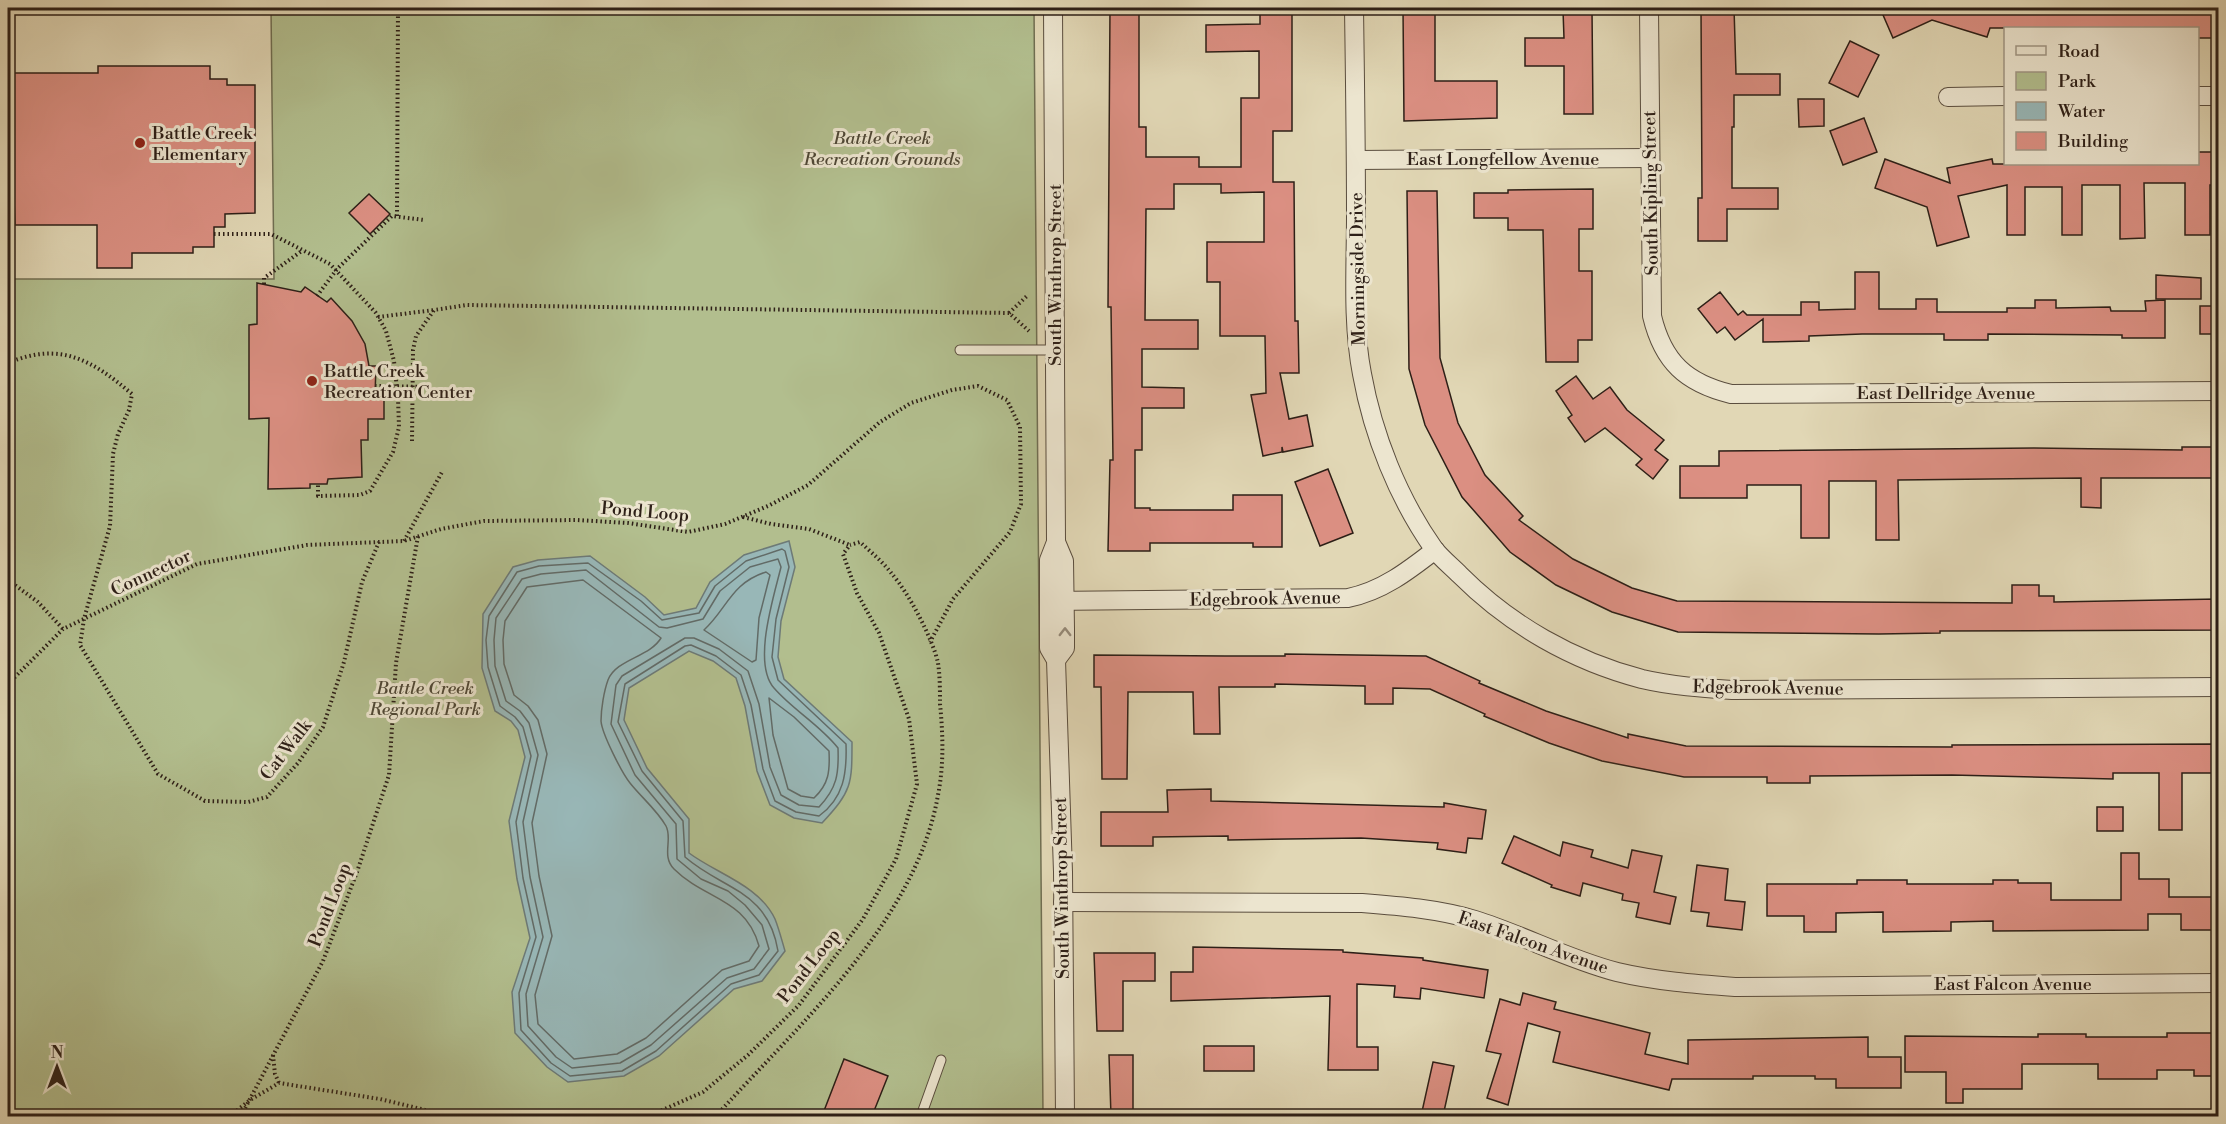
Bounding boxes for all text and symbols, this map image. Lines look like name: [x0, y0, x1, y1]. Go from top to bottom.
legend: [2004, 27, 2199, 165]
text: Road: [2058, 40, 2101, 63]
text: Park: [2058, 70, 2097, 93]
text: Water: [2057, 100, 2106, 123]
street label: South Kipling Street: [1638, 110, 1664, 276]
place label: Battle Creek Elementary: [151, 122, 254, 166]
park label: Battle Creek Recreation Grounds: [803, 127, 961, 171]
text: Building: [2057, 130, 2129, 153]
marker: Battle Creek Elementary: [133, 136, 147, 150]
street label: East Longfellow Avenue: [1407, 148, 1599, 171]
street label: South Winthrop Street: [1044, 183, 1067, 366]
street label: Morningside Drive: [1345, 192, 1371, 346]
place label: Battle Creek Recreation Center: [323, 360, 473, 404]
marker: Battle Creek Recreation Center: [305, 374, 319, 388]
street label: East Dellridge Avenue: [1857, 382, 2035, 405]
street label: Pond Loop: [600, 497, 690, 527]
street label: Connector: [107, 544, 195, 602]
street label: Edgebrook Avenue: [1189, 586, 1341, 612]
one-way arrow: [1059, 628, 1071, 637]
street label: Edgebrook Avenue: [1692, 675, 1844, 701]
park label: Battle Creek Regional Park: [368, 677, 481, 721]
street label: Cat Walk: [255, 714, 318, 785]
street label: South Winthrop Street: [1049, 796, 1075, 979]
street label: Pond Loop: [303, 860, 357, 950]
street label: East Falcon Avenue: [1455, 906, 1611, 980]
street label: Pond Loop: [773, 924, 845, 1008]
street label: East Falcon Avenue: [1934, 973, 2092, 996]
north arrow: [27, 1037, 87, 1097]
text: N: [51, 1043, 64, 1063]

